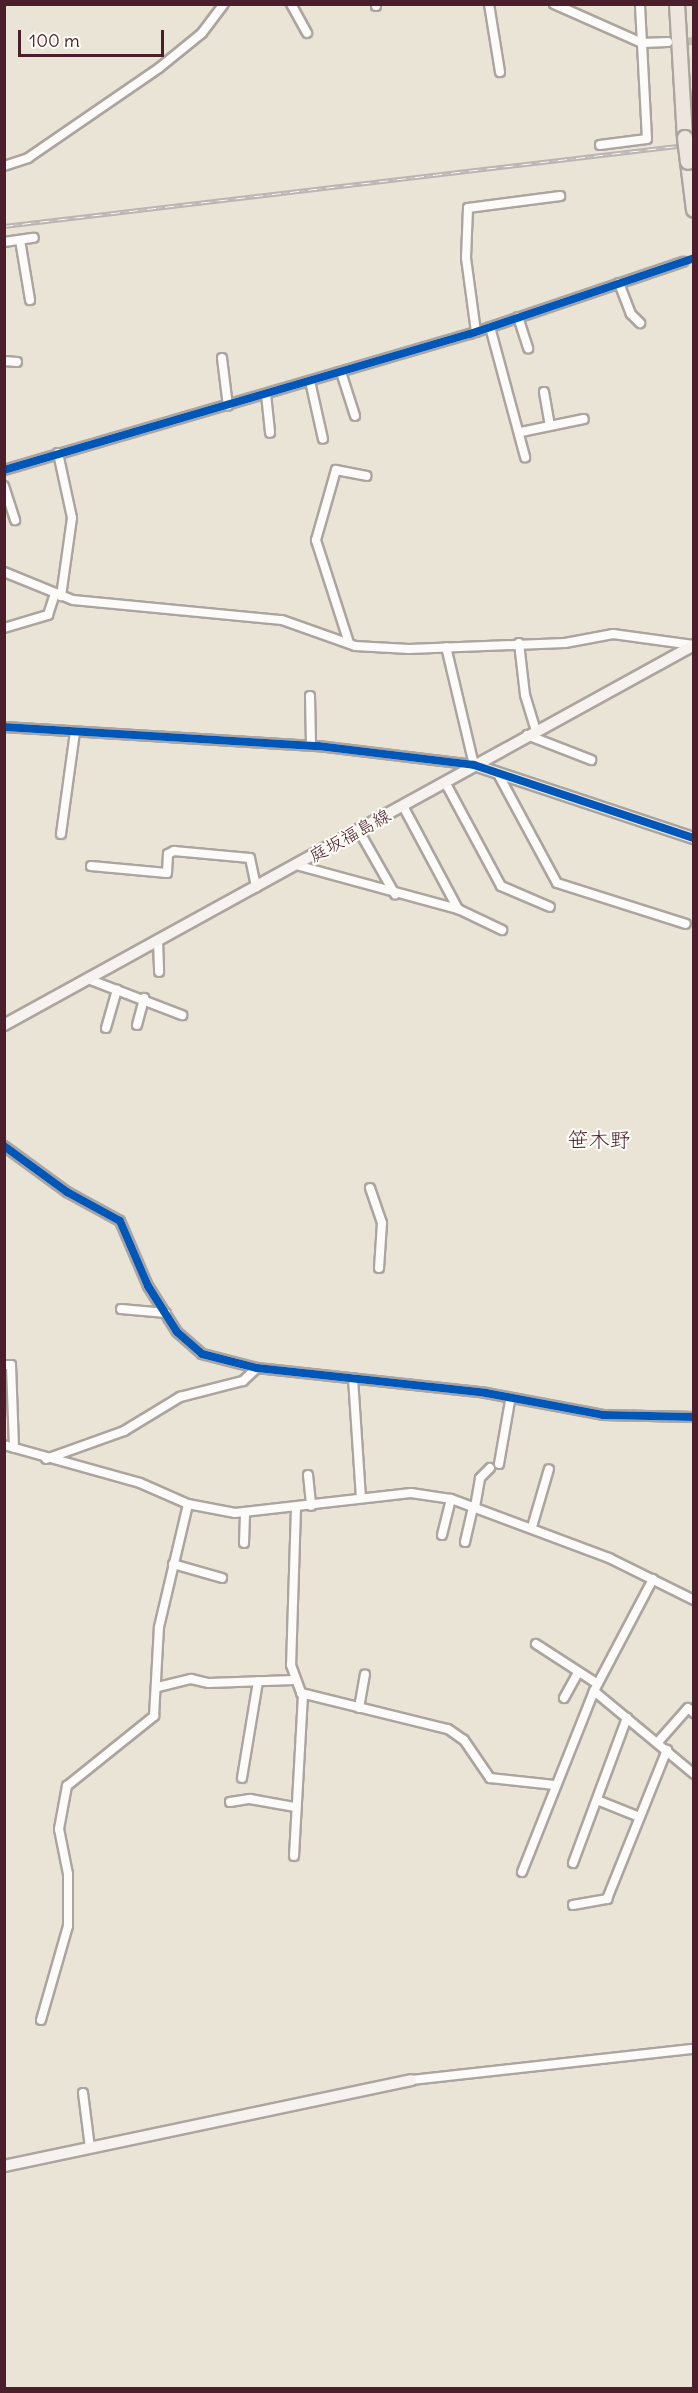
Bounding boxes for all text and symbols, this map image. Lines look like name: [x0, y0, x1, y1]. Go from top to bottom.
scale bar: [21, 18, 166, 56]
text: 100 m: [29, 29, 80, 52]
street label: 庭坂福島線: [305, 805, 395, 867]
district label: 笹木野: [568, 1127, 630, 1153]

